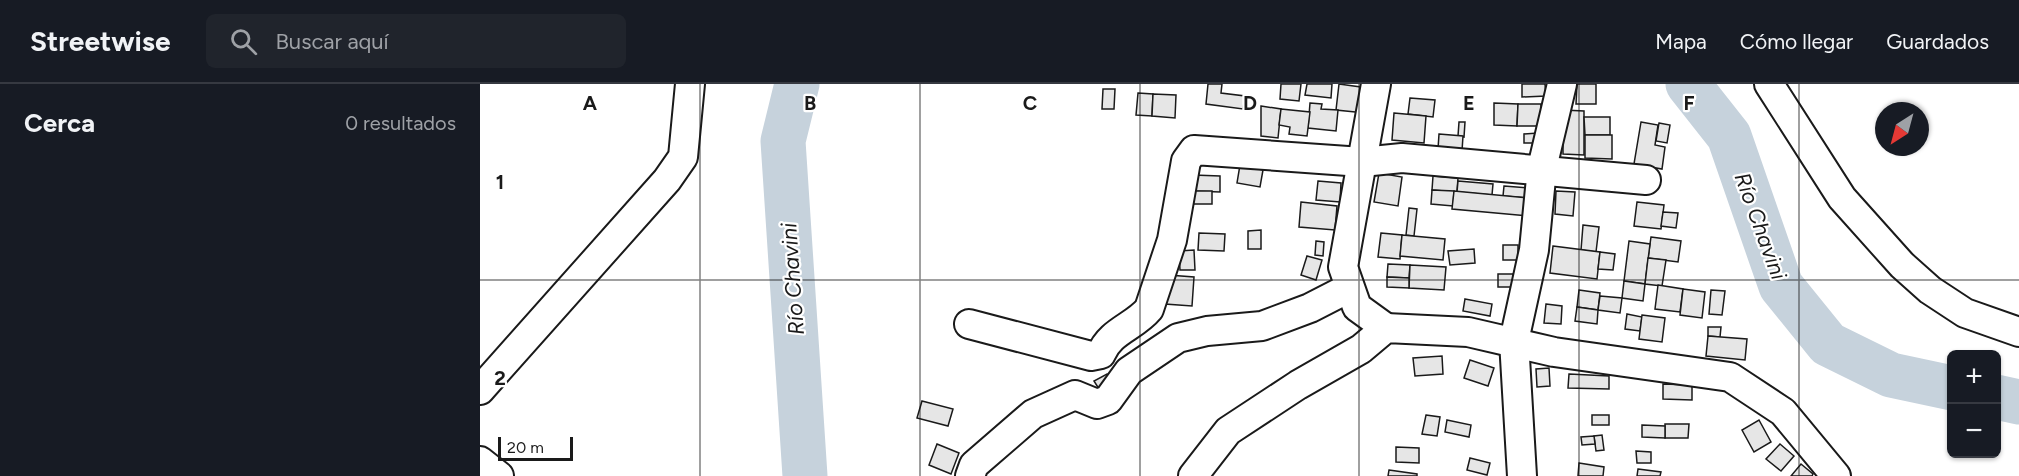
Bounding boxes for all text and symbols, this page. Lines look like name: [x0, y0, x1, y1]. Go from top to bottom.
search box: [206, 14, 626, 68]
text: Streetwise: [30, 24, 170, 58]
icon: search: [227, 25, 260, 58]
text: Buscar aquí: [275, 28, 389, 55]
text: Mapa: [1655, 29, 1707, 54]
text: Cómo llegar: [1740, 29, 1853, 54]
text: Guardados: [1886, 29, 1989, 54]
text: A: [583, 91, 598, 115]
text: B: [804, 91, 816, 115]
text: C: [1023, 91, 1037, 115]
text: D: [1243, 91, 1257, 115]
text: E: [1463, 91, 1475, 115]
text: F: [1683, 91, 1695, 115]
north arrow: [1875, 102, 1929, 156]
text: Cerca: [24, 107, 95, 139]
text: 0 resultados: [345, 111, 456, 135]
water label: Río Chavini: [1729, 169, 1793, 284]
text: 1: [496, 170, 504, 194]
water label: Río Chavini: [775, 221, 810, 336]
map controls: [1947, 350, 2001, 458]
button: +: [1947, 350, 2001, 404]
text: 2: [494, 366, 506, 390]
button: −: [1947, 404, 2001, 458]
scale bar: [498, 434, 573, 462]
text: 20 m: [507, 438, 544, 457]

